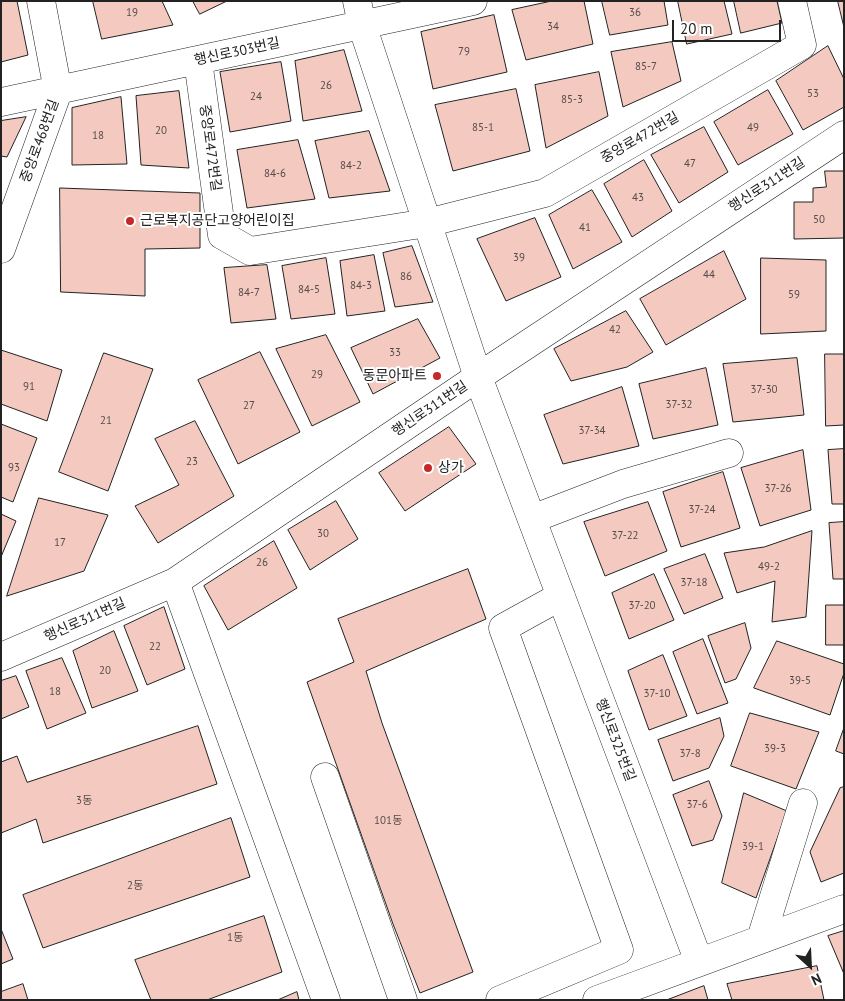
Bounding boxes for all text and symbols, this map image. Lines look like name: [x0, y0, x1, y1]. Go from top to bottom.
house number: 19: [126, 6, 138, 20]
house number: 36: [629, 6, 641, 20]
scale bar: [675, 10, 784, 42]
text: 20 m: [680, 19, 713, 38]
house number: 34: [547, 20, 559, 34]
street label: 행신로303번길: [193, 35, 281, 69]
house number: 79: [458, 45, 470, 59]
house number: 85-7: [635, 60, 657, 74]
house number: 26: [320, 79, 332, 93]
house number: 53: [807, 87, 819, 101]
house number: 24: [250, 90, 262, 104]
house number: 85-3: [561, 93, 583, 107]
street label: 중앙로468번길: [17, 97, 63, 185]
street label: 중앙로472번길: [196, 104, 224, 192]
street label: 중앙로472번길: [598, 109, 682, 167]
house number: 85-1: [472, 121, 494, 135]
house number: 49: [747, 121, 759, 135]
house number: 20: [155, 124, 167, 138]
house number: 18: [92, 129, 104, 143]
street label: 행신로311번길: [726, 154, 808, 216]
house number: 47: [684, 157, 696, 171]
house number: 84-2: [340, 159, 362, 173]
house number: 84-6: [264, 167, 286, 181]
house number: 43: [632, 191, 644, 205]
place label: 근로복지공단고양어린이집: [140, 213, 295, 229]
house number: 50: [813, 213, 825, 227]
marker: 근로복지공단고양어린이집: [124, 215, 136, 227]
house number: 41: [579, 221, 591, 235]
house number: 39: [513, 251, 525, 265]
house number: 44: [703, 268, 715, 282]
house number: 86: [400, 270, 412, 284]
house number: 84-3: [350, 279, 372, 293]
house number: 84-5: [298, 283, 320, 297]
house number: 84-7: [238, 286, 260, 300]
house number: 59: [788, 288, 800, 302]
house number: 42: [609, 323, 621, 337]
house number: 33: [389, 346, 401, 360]
house number: 29: [311, 368, 323, 382]
place label: 동문아파트: [363, 368, 427, 384]
marker: 동문아파트: [431, 370, 443, 382]
street label: 행신로311번길: [389, 378, 471, 440]
house number: 91: [23, 380, 35, 394]
house number: 37-30: [750, 383, 778, 397]
house number: 37-32: [665, 398, 693, 412]
house number: 27: [243, 399, 255, 413]
house number: 21: [100, 414, 112, 428]
house number: 37-34: [578, 424, 606, 438]
house number: 23: [186, 455, 198, 469]
place label: 상가: [438, 460, 464, 476]
house number: 93: [8, 461, 20, 475]
marker: 상가: [422, 462, 434, 474]
house number: 37-26: [764, 482, 792, 496]
house number: 37-24: [688, 503, 716, 517]
house number: 30: [317, 527, 329, 541]
house number: 37-22: [611, 529, 639, 543]
house number: 17: [54, 536, 66, 550]
house number: 26: [256, 556, 268, 570]
house number: 49-2: [758, 560, 780, 574]
house number: 37-18: [680, 576, 708, 590]
street label: 행신로311번길: [42, 595, 128, 645]
house number: 37-20: [628, 599, 656, 613]
house number: 22: [149, 640, 161, 654]
house number: 20: [99, 664, 111, 678]
house number: 39-5: [789, 674, 811, 688]
house number: 18: [49, 685, 61, 699]
house number: 37-10: [643, 687, 671, 701]
street label: 행신로325번길: [592, 696, 638, 784]
house number: 39-3: [764, 742, 786, 756]
house number: 37-8: [679, 747, 701, 761]
house number: 3동: [76, 794, 92, 808]
house number: 37-6: [686, 798, 708, 812]
house number: 101동: [374, 814, 402, 828]
house number: 39-1: [742, 840, 764, 854]
house number: 2동: [127, 879, 143, 893]
house number: 1동: [227, 931, 243, 945]
north arrow: [785, 941, 835, 991]
text: N: [808, 969, 824, 990]

